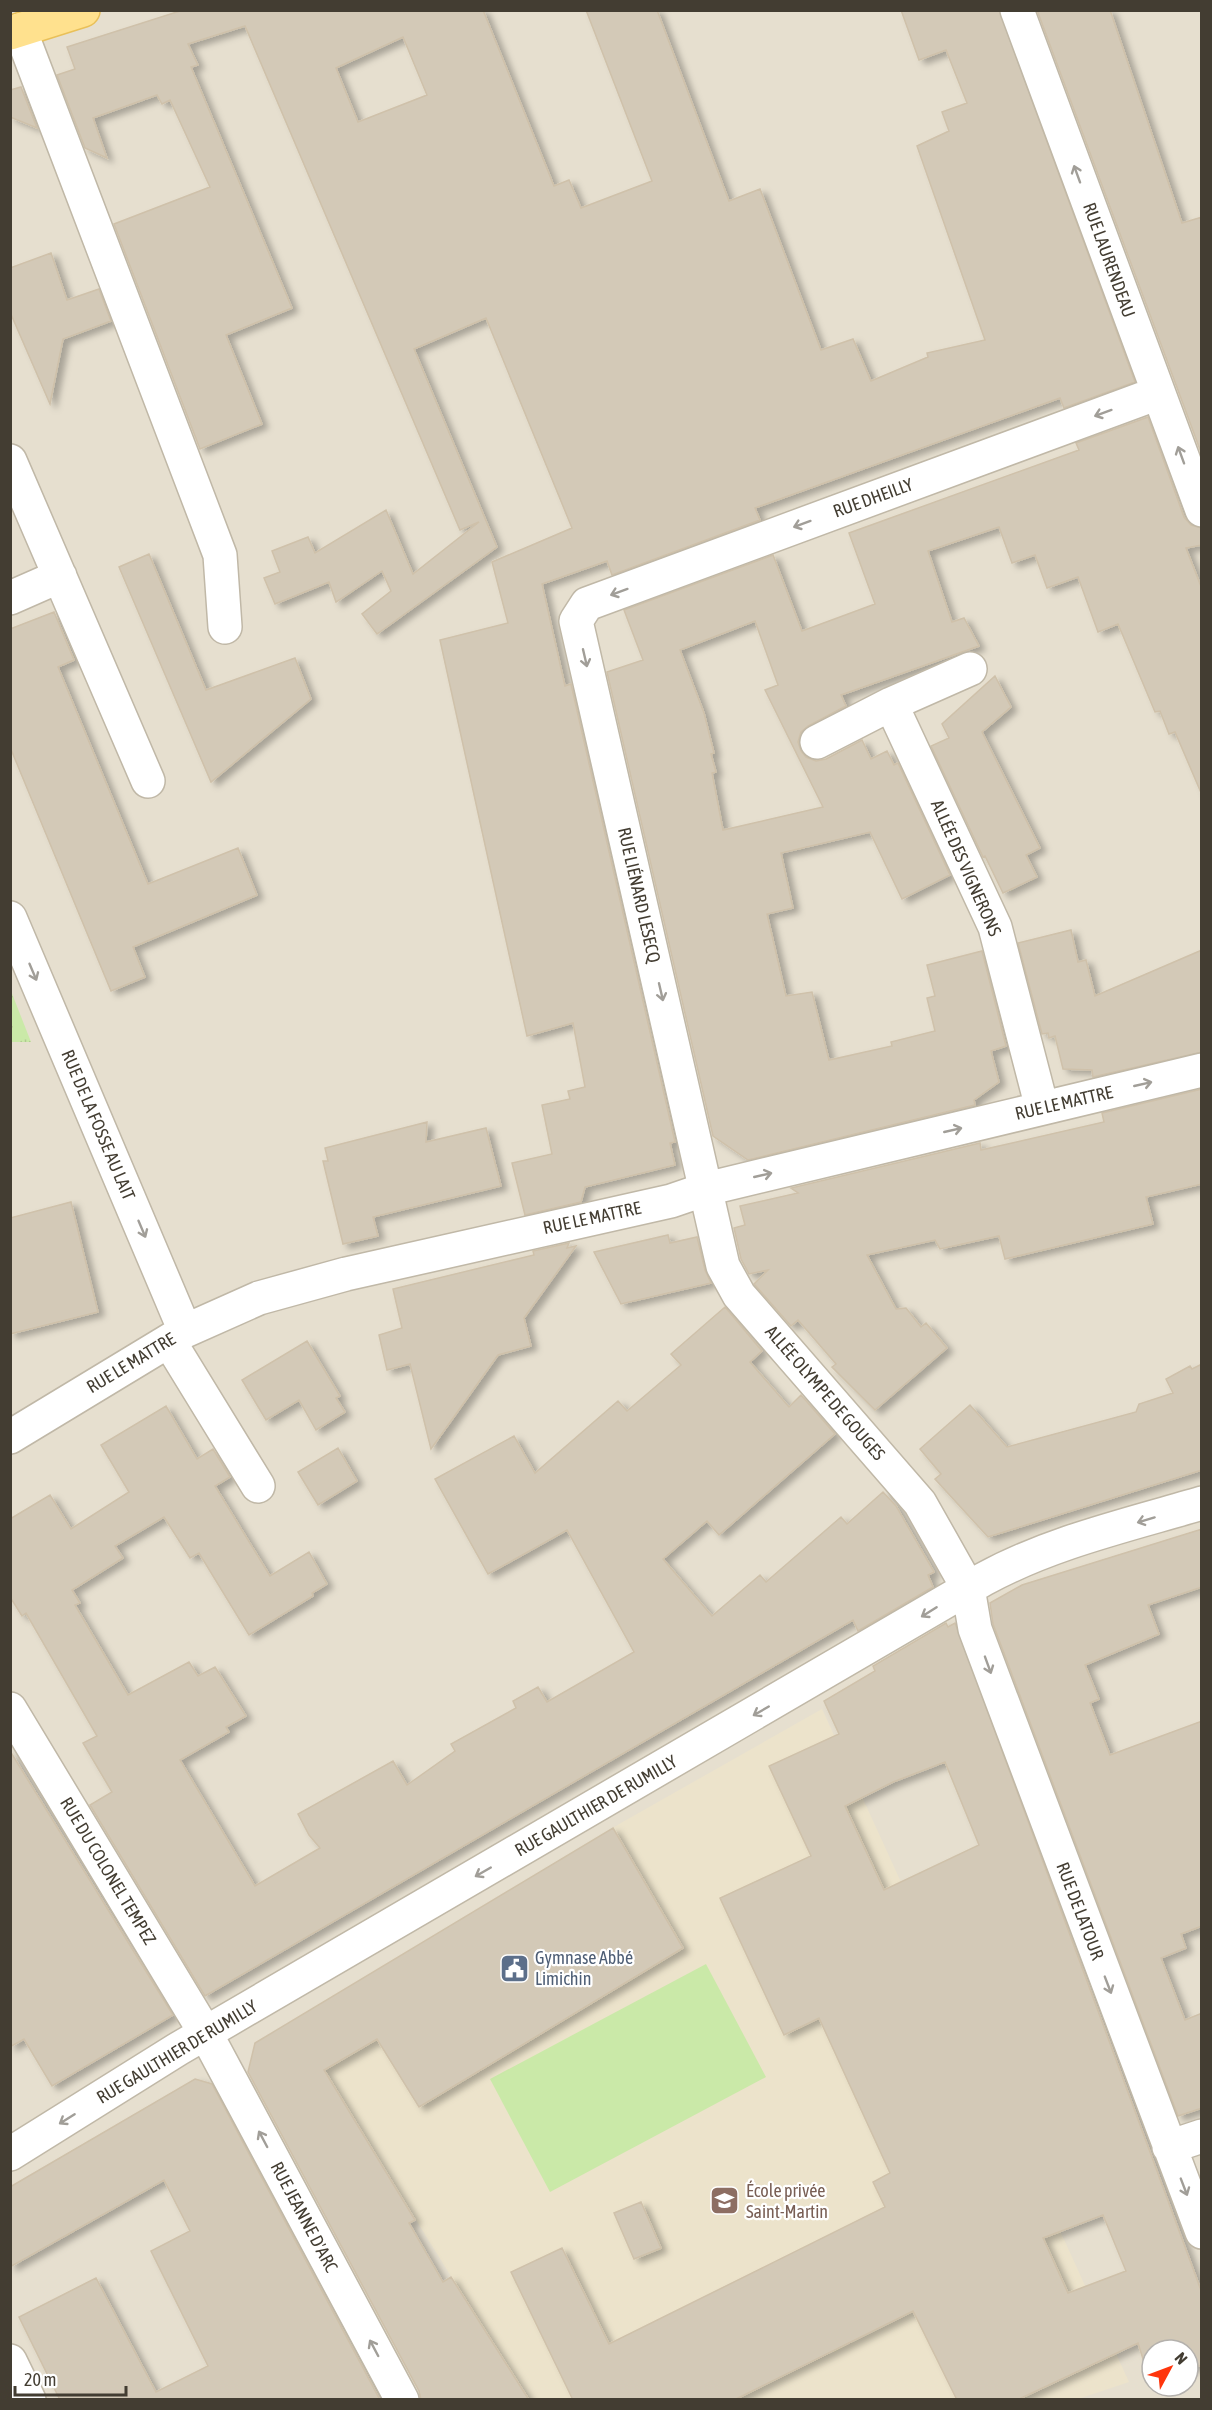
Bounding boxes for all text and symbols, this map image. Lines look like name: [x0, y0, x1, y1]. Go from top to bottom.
one-way arrow: [1071, 165, 1082, 184]
street label: RUE LAURENDEAU: [1079, 200, 1140, 320]
one-way arrow: [1095, 408, 1113, 419]
one-way arrow: [1175, 447, 1186, 465]
street label: RUE DHEILLY: [830, 473, 916, 522]
one-way arrow: [793, 520, 812, 531]
one-way arrow: [611, 588, 629, 599]
one-way arrow: [579, 648, 591, 667]
street label: ALLÉE DES VIGNERONS: [927, 796, 1006, 940]
street label: RUE LIÉNARD LESECQ: [614, 825, 665, 965]
one-way arrow: [28, 963, 39, 981]
one-way arrow: [656, 982, 668, 1001]
street label: RUE DE LA FOSSE AU LAIT: [57, 1046, 140, 1203]
one-way arrow: [1133, 1078, 1152, 1090]
street label: RUE LE MATTRE: [1013, 1081, 1115, 1124]
one-way arrow: [943, 1123, 962, 1135]
one-way arrow: [754, 1169, 773, 1181]
street label: RUE LE MATTRE: [541, 1197, 643, 1238]
one-way arrow: [137, 1219, 148, 1238]
street label: ALLÉE OLYMPE DE GOUGES: [761, 1321, 890, 1465]
street label: RUE LE MATTRE: [83, 1328, 179, 1397]
one-way arrow: [1136, 1515, 1155, 1526]
one-way arrow: [921, 1607, 938, 1619]
one-way arrow: [983, 1655, 994, 1673]
one-way arrow: [753, 1705, 770, 1717]
street label: RUE GAULTHIER DE RUMILLY: [511, 1751, 680, 1860]
street label: RUE DU COLONEL TEMPEZ: [56, 1793, 161, 1948]
street label: RUE DE LATOUR: [1052, 1859, 1109, 1963]
one-way arrow: [475, 1866, 492, 1878]
place label: Gymnase Abbé Limichin: [535, 1947, 633, 1989]
public building icon: Gymnase Abbé Limichin: [498, 1952, 530, 1984]
one-way arrow: [1103, 1975, 1114, 1994]
street label: RUE GAULTHIER DE RUMILLY: [93, 1995, 261, 2108]
one-way arrow: [59, 2113, 76, 2125]
one-way arrow: [257, 2131, 269, 2148]
street label: RUE JEANNE D'ARC: [266, 2158, 342, 2276]
one-way arrow: [1180, 2177, 1191, 2195]
place label: École privée Saint-Martin: [746, 2180, 828, 2222]
school or university icon: École privée Saint-Martin: [709, 2185, 741, 2217]
north arrow: [1140, 2338, 1200, 2398]
one-way arrow: [368, 2340, 380, 2357]
text: N: [1171, 2349, 1191, 2368]
scale bar: [15, 2359, 126, 2397]
text: 20 m: [24, 2369, 56, 2390]

